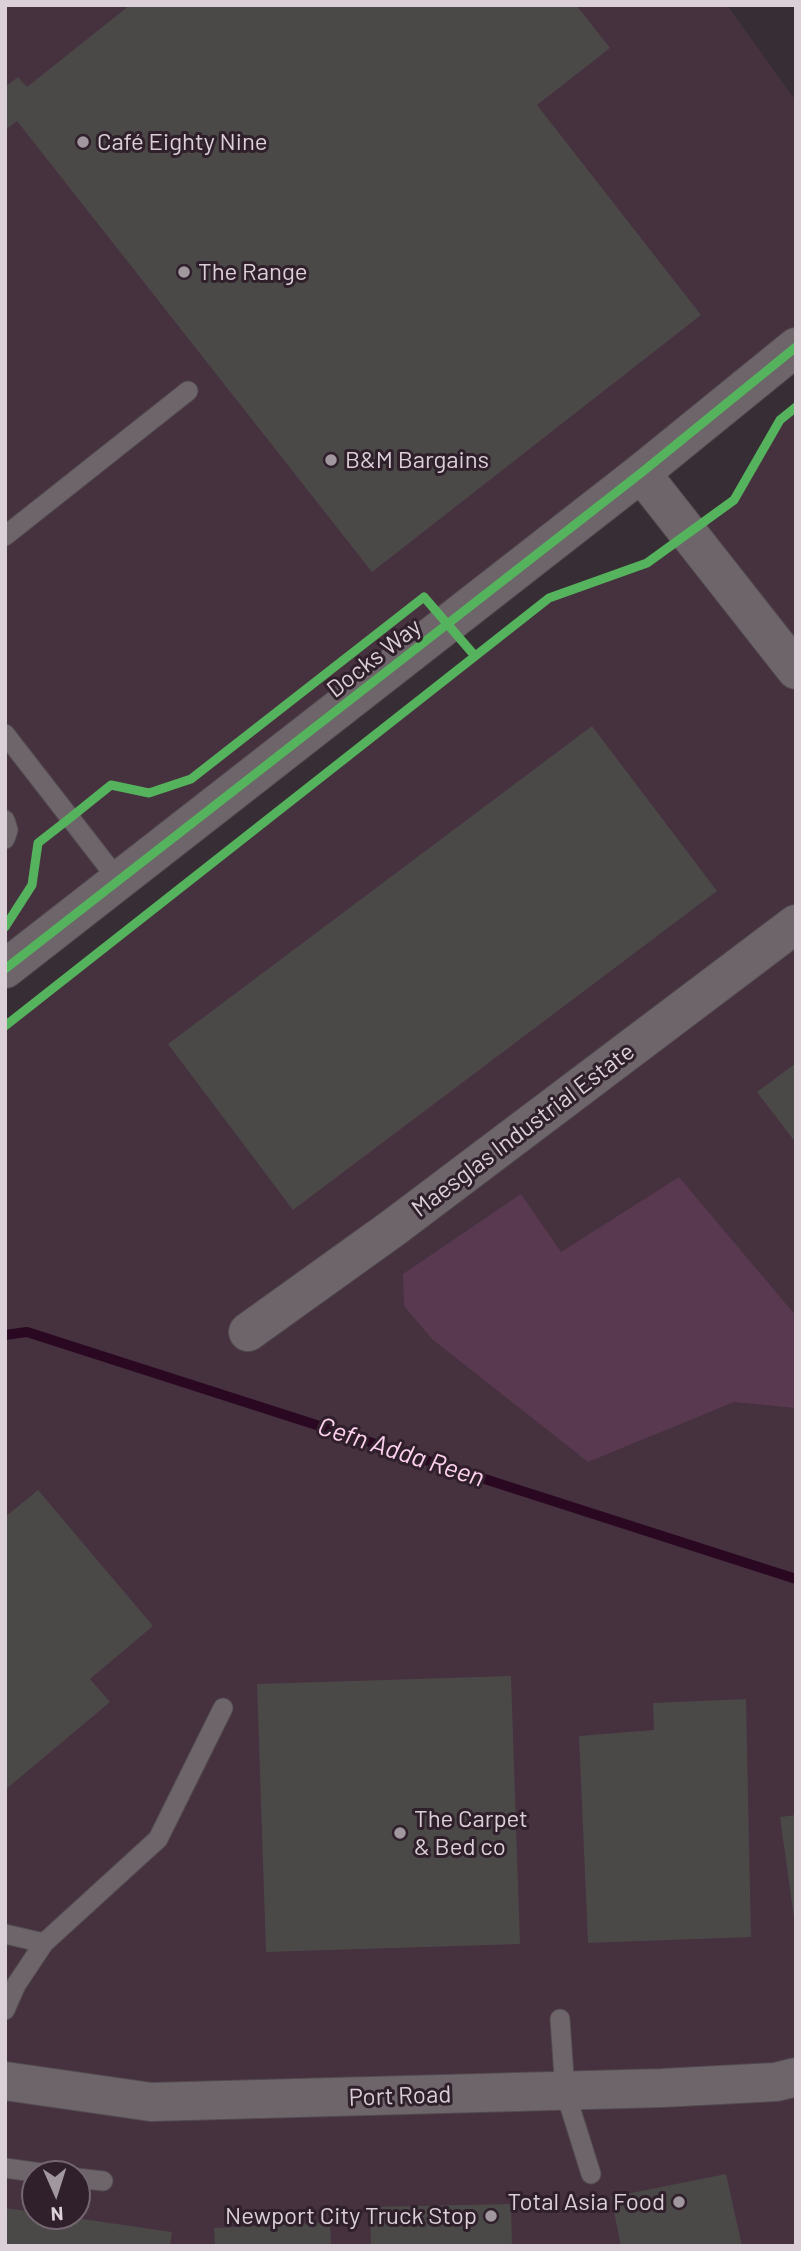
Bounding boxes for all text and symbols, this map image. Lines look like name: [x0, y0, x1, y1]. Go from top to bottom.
place label: Café Eighty Nine: [97, 128, 267, 156]
marker: Café Eighty Nine: [75, 134, 91, 150]
place label: The Range: [198, 258, 308, 286]
marker: The Range: [176, 264, 192, 280]
place label: B&M Bargains: [345, 446, 489, 474]
marker: B&M Bargains: [323, 452, 339, 468]
street label: Docks Way: [321, 612, 427, 704]
street label: Maesglas Industrial Estate: [406, 1037, 640, 1223]
water label: Cefn Adda Reen: [314, 1410, 488, 1494]
place label: The Carpet & Bed co: [414, 1805, 528, 1861]
marker: The Carpet & Bed co: [392, 1825, 408, 1841]
street label: Port Road: [348, 2080, 452, 2112]
north arrow: [21, 2160, 91, 2230]
place label: Total Asia Food: [508, 2188, 665, 2216]
marker: Total Asia Food: [671, 2194, 687, 2210]
place label: Newport City Truck Stop: [225, 2202, 477, 2230]
text: N: [50, 2203, 64, 2226]
marker: Newport City Truck Stop: [483, 2208, 499, 2224]

